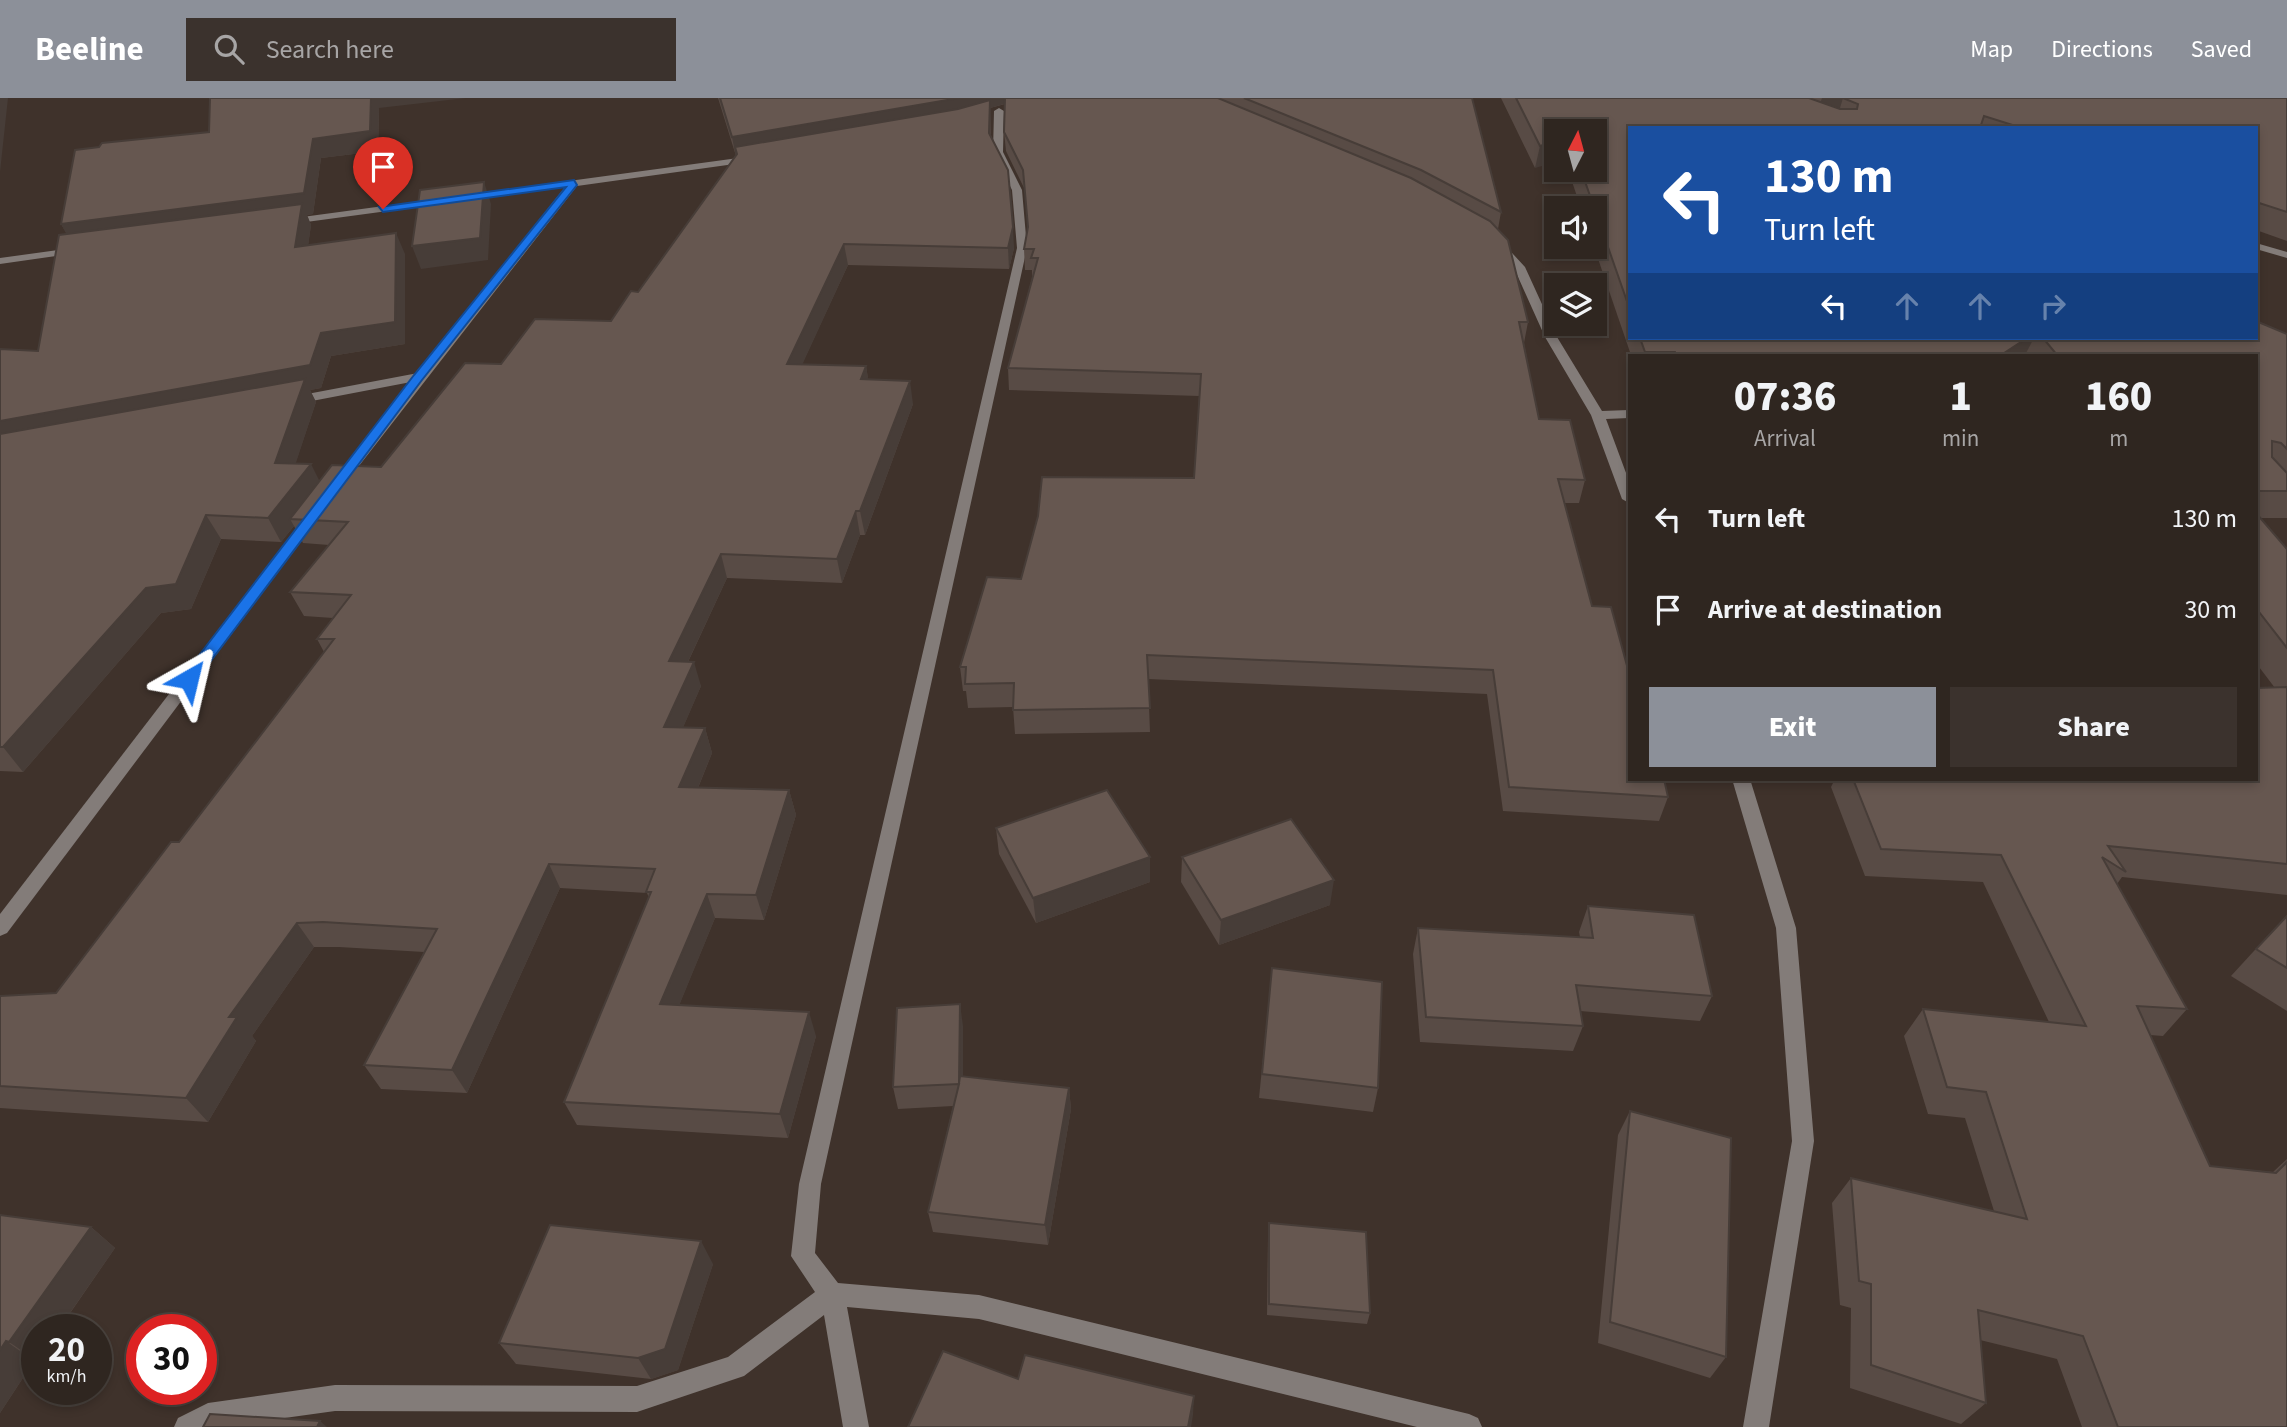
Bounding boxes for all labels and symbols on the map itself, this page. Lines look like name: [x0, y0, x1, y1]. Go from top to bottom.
north arrow: [1544, 119, 1606, 182]
pin: [353, 137, 413, 209]
position arrow: [152, 642, 226, 716]
speed limit sign: 30: [126, 1314, 217, 1405]

